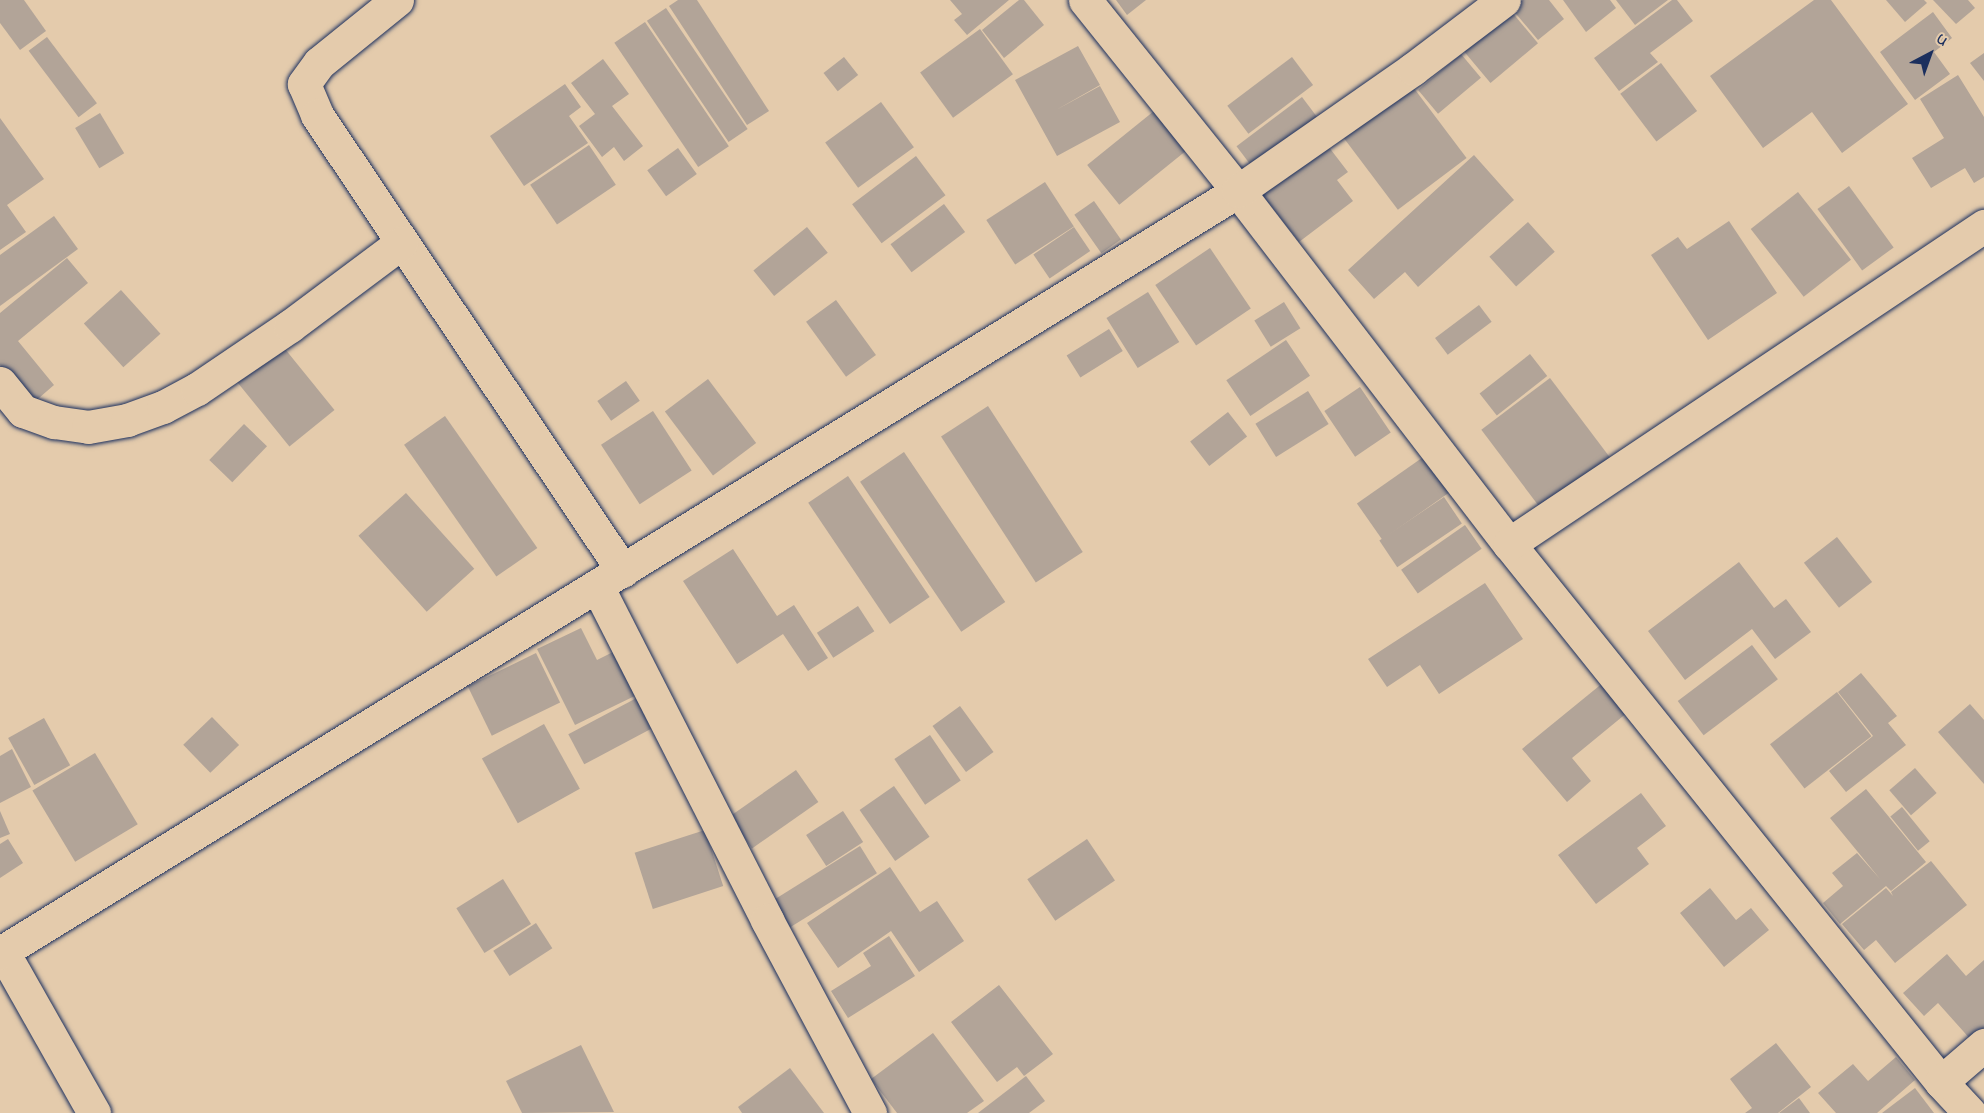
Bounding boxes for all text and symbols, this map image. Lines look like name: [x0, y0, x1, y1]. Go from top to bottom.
north arrow: [1900, 24, 1960, 84]
text: U: [1930, 28, 1954, 53]

